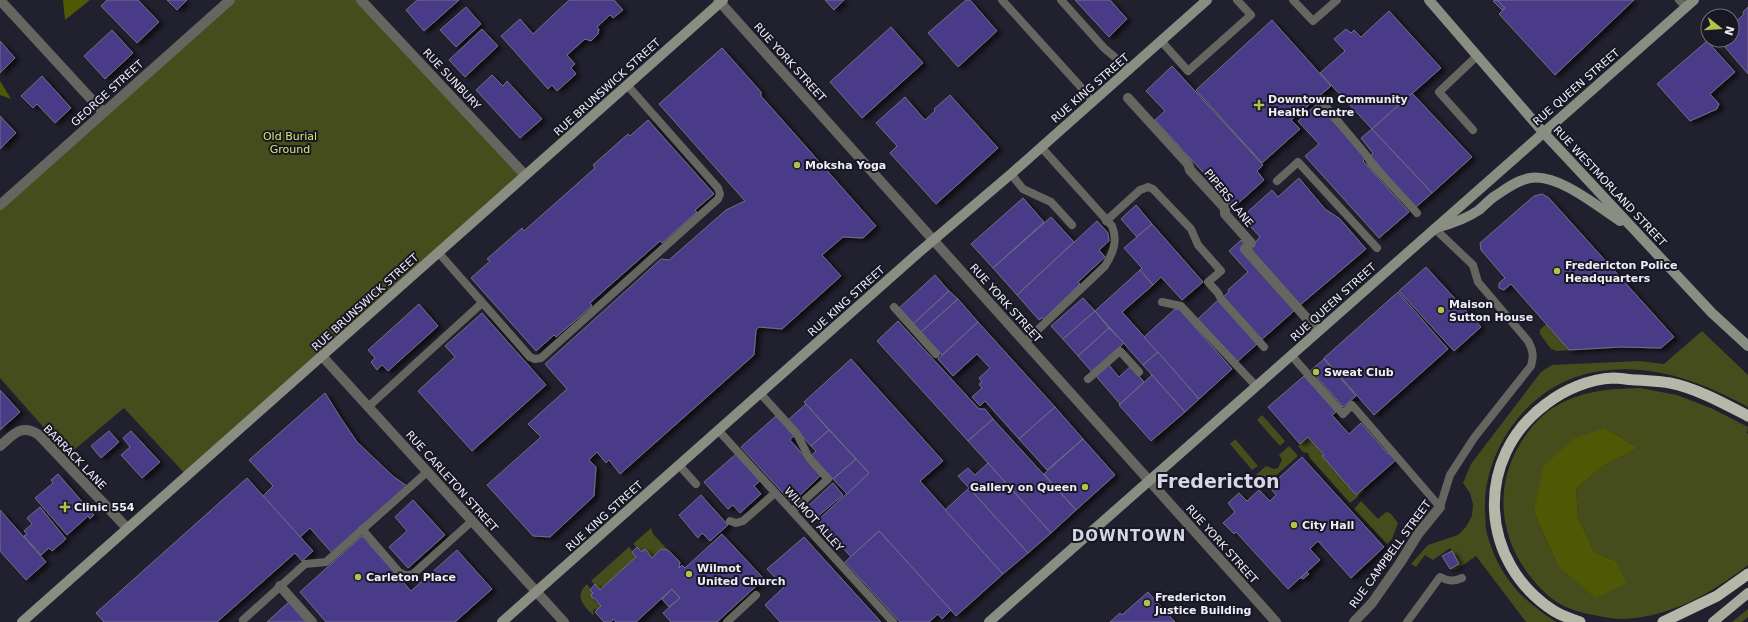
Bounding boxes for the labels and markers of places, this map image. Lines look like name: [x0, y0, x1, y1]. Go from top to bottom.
place label: Downtown Community Health Centre: [1268, 93, 1408, 119]
marker: Downtown Community Health Centre: [1253, 99, 1265, 111]
place label: Moksha Yoga: [805, 159, 886, 172]
marker: Moksha Yoga: [792, 160, 802, 170]
place label: Fredericton Police Headquarters: [1565, 259, 1677, 285]
marker: Fredericton Police Headquarters: [1552, 266, 1562, 276]
place label: Maison Sutton House: [1449, 298, 1533, 324]
marker: Maison Sutton House: [1436, 305, 1446, 315]
place label: Sweat Club: [1324, 366, 1394, 379]
marker: Sweat Club: [1311, 367, 1321, 377]
place label: Gallery on Queen: [970, 481, 1077, 494]
marker: Gallery on Queen: [1080, 482, 1090, 492]
marker: Clinic 554: [59, 501, 71, 513]
place label: Clinic 554: [74, 501, 135, 514]
place label: City Hall: [1302, 519, 1354, 532]
marker: City Hall: [1289, 520, 1299, 530]
place label: Wilmot United Church: [697, 562, 785, 588]
marker: Wilmot United Church: [684, 569, 694, 579]
place label: Carleton Place: [366, 571, 456, 584]
marker: Carleton Place: [353, 572, 363, 582]
place label: Fredericton Justice Building: [1154, 591, 1251, 617]
marker: Fredericton Justice Building: [1142, 598, 1152, 608]

